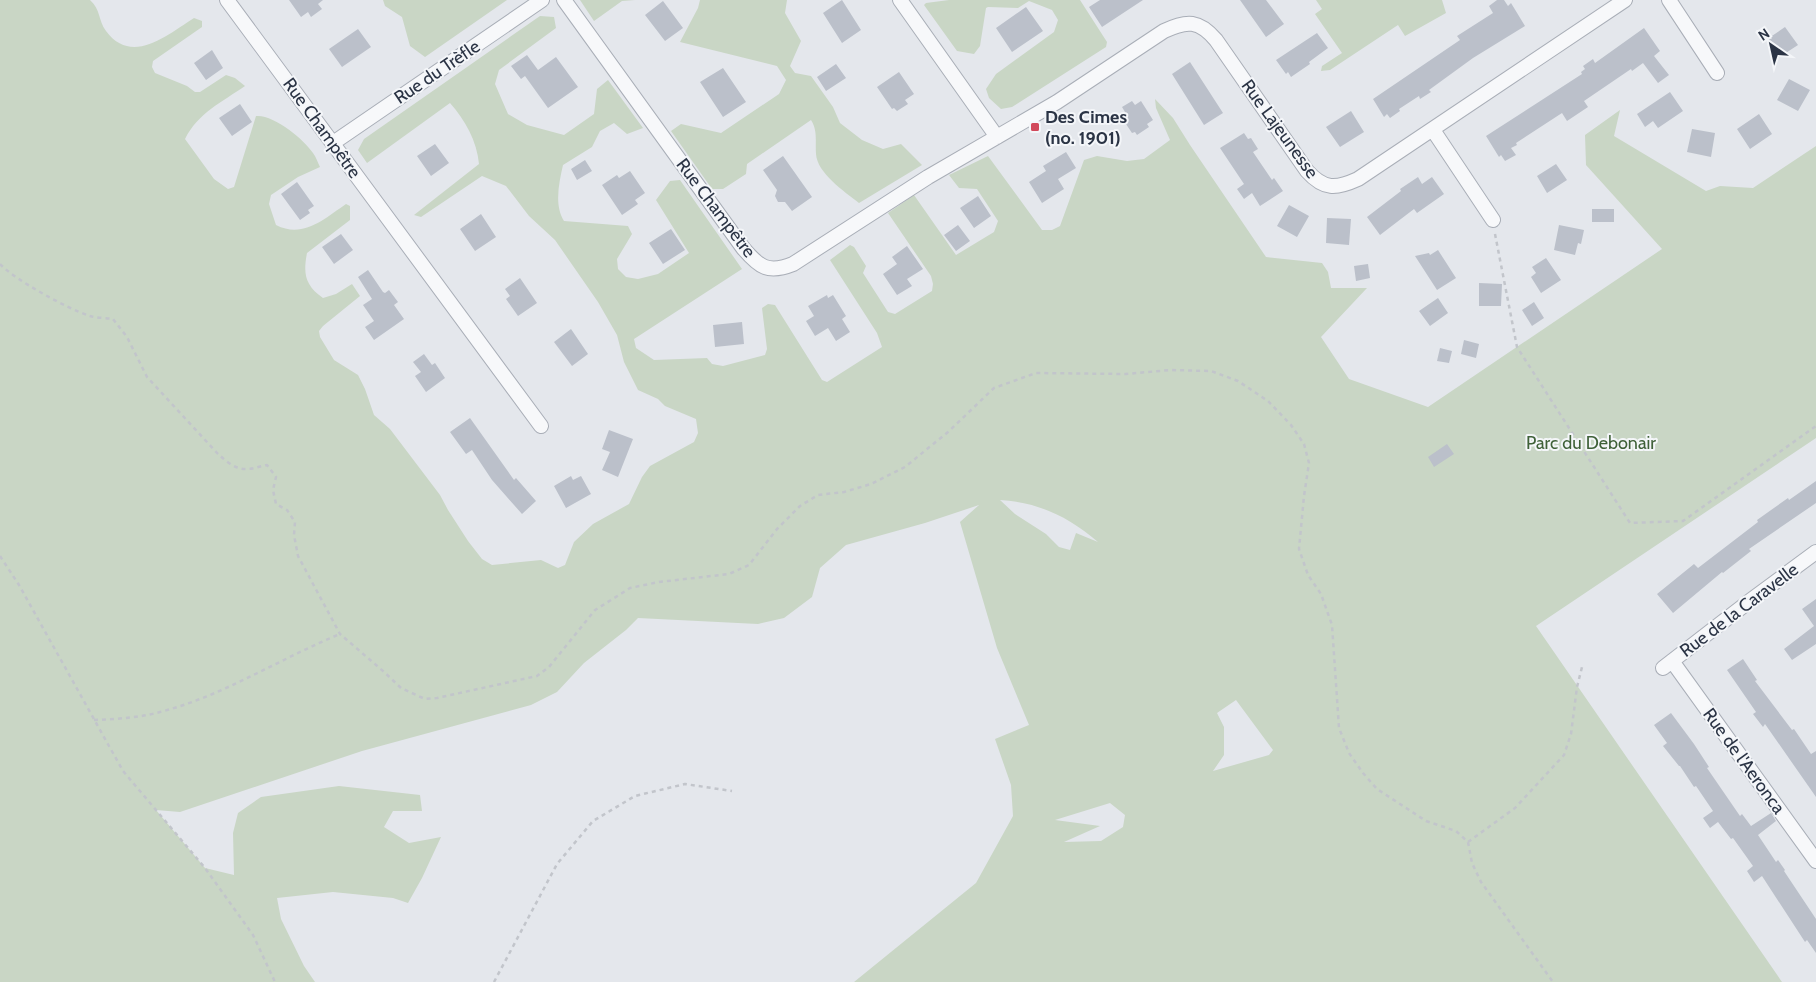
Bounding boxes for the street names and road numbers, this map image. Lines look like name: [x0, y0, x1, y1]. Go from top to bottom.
street label: Rue du Trèfle: [390, 35, 484, 109]
street label: Rue Champêtre: [278, 74, 366, 182]
street label: Rue Lajeunesse: [1237, 75, 1323, 183]
street label: Rue Champêtre: [672, 154, 760, 262]
street label: Rue de la Caravelle: [1675, 558, 1803, 662]
street label: Rue de l'Aeronca: [1698, 704, 1790, 818]

